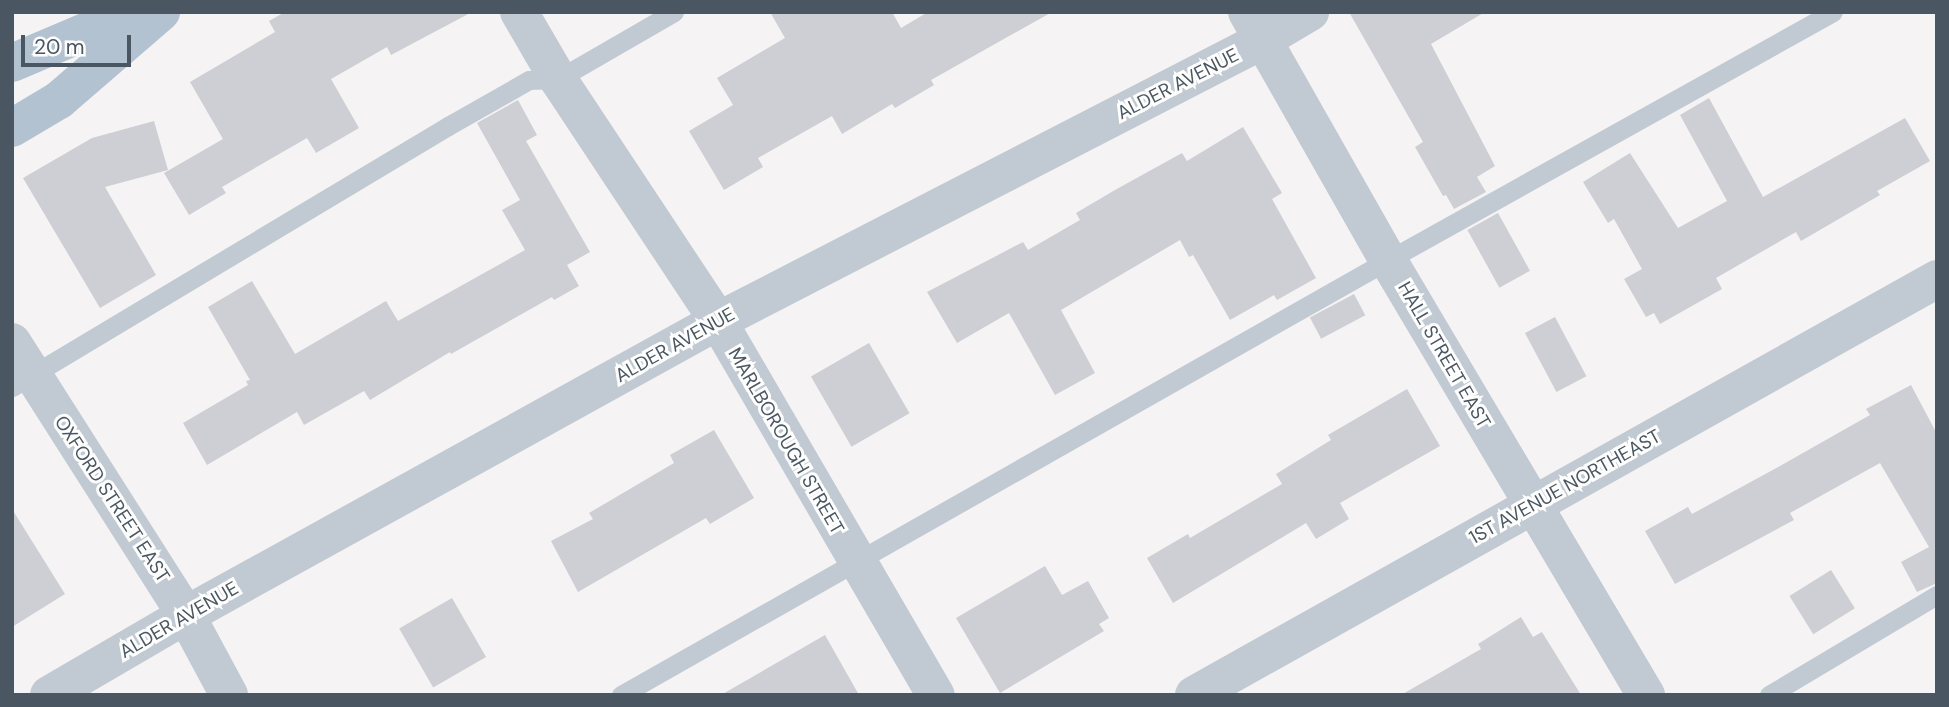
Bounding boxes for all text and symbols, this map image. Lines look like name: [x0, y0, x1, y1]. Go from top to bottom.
scale bar: [24, 21, 135, 65]
text: 20 m: [34, 33, 85, 61]
street label: ALDER AVENUE: [1113, 44, 1243, 124]
street label: HALL STREET EAST: [1393, 278, 1495, 432]
street label: ALDER AVENUE: [611, 303, 739, 387]
street label: MARLBOROUGH STREET: [723, 344, 849, 538]
street label: OXFORD STREET EAST: [50, 411, 174, 587]
street label: 1ST AVENUE NORTHEAST: [1465, 425, 1665, 549]
street label: ALDER AVENUE: [116, 577, 242, 663]

